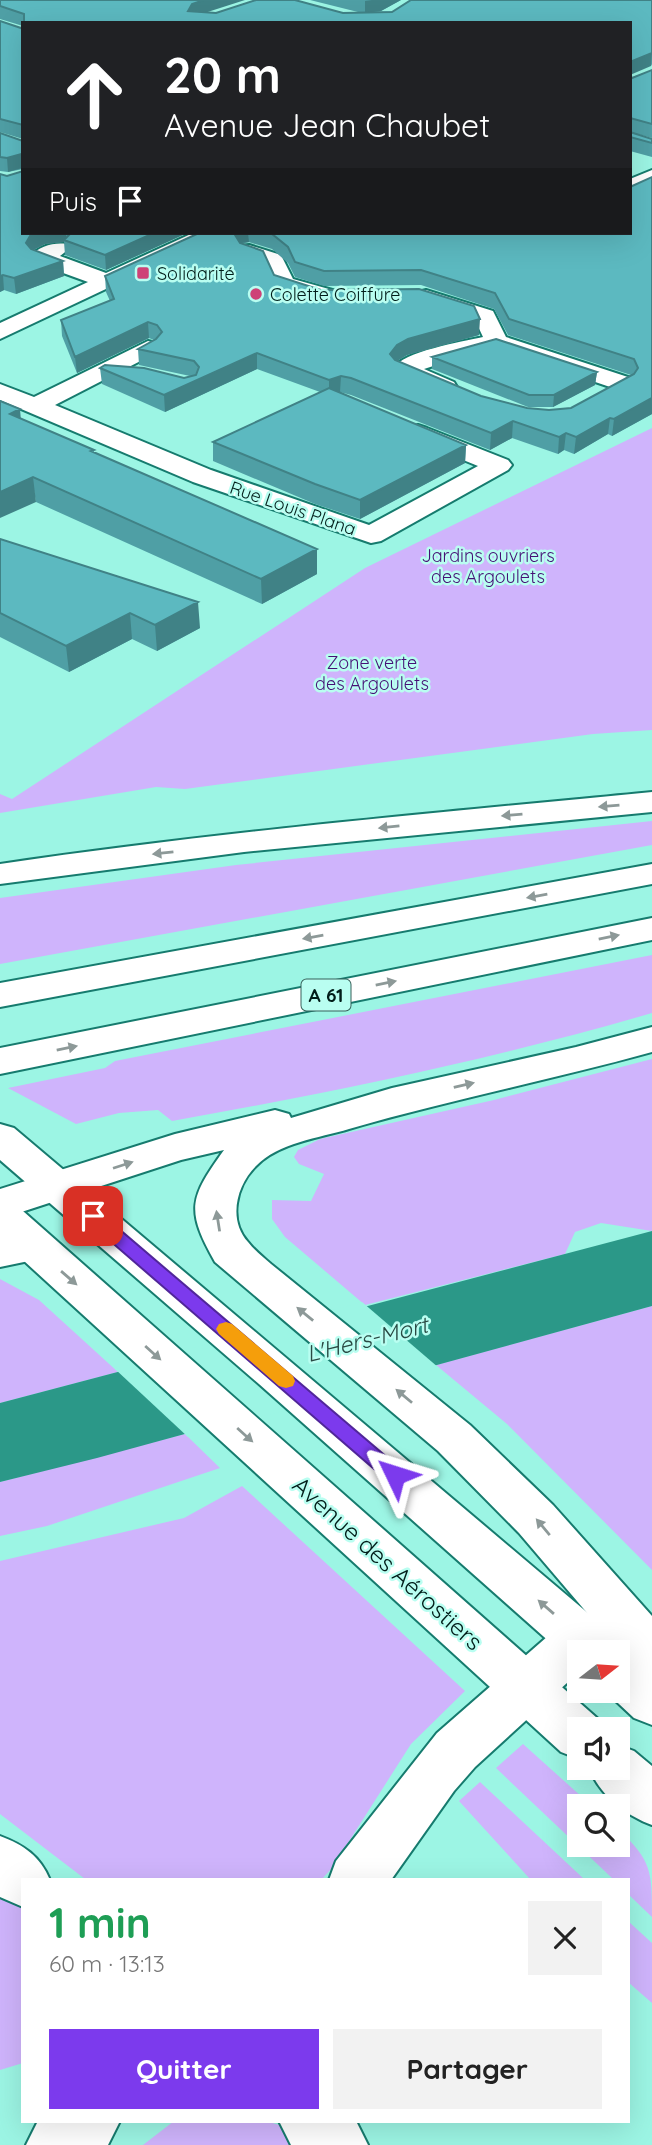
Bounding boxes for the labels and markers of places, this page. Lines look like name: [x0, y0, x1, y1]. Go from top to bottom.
place label: Solidarité: [157, 262, 235, 285]
marker: Solidarité: [135, 265, 151, 281]
place label: Colette Coiffure: [270, 283, 400, 306]
marker: Colette Coiffure: [248, 286, 264, 302]
pin: [63, 1186, 123, 1246]

